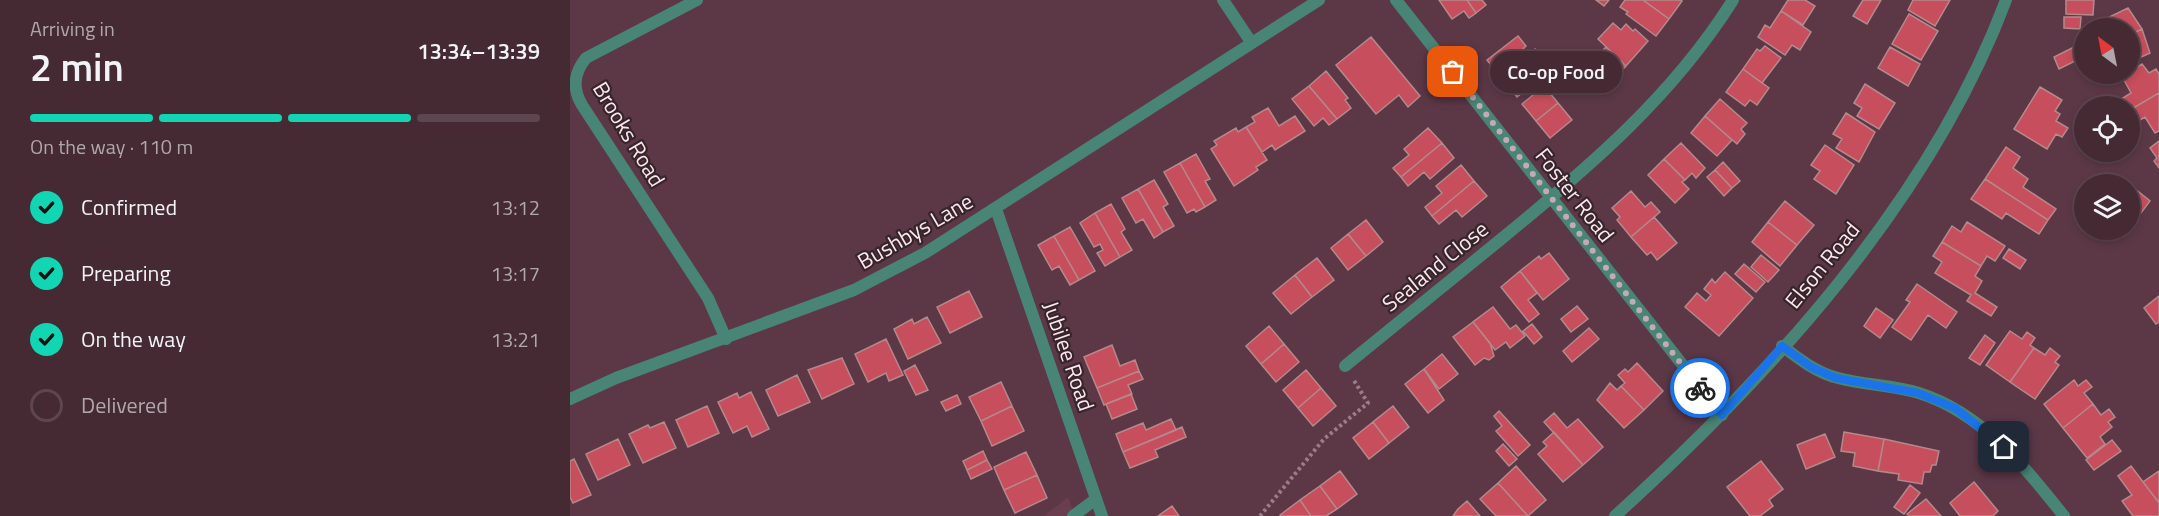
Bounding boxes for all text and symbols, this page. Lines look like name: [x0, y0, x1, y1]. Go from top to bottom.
text: Arriving in: [30, 13, 115, 44]
north arrow: [2074, 18, 2140, 84]
map controls: [2074, 18, 2140, 240]
text: 13:34–13:39: [417, 34, 540, 68]
text: 2 min: [30, 37, 124, 96]
pin: [1427, 46, 1478, 97]
callout: Co-op Food: [1489, 51, 1621, 93]
icon: bag: [1436, 55, 1469, 88]
text: Co-op Food: [1507, 56, 1605, 87]
street label: Brooks Road: [584, 75, 674, 193]
button: locate: [2074, 96, 2140, 162]
text: On the way · 110 m: [30, 131, 193, 162]
street label: Foster Road: [1527, 140, 1623, 250]
button: layers: [2074, 174, 2140, 240]
street label: Bushbys Lane: [851, 184, 979, 278]
text: Confirmed: [81, 190, 177, 224]
icon: check: [30, 191, 63, 224]
text: 13:12: [491, 192, 540, 223]
street label: Sealand Close: [1374, 212, 1496, 320]
street label: Elson Road: [1776, 214, 1868, 316]
text: Preparing: [81, 256, 171, 290]
icon: check: [30, 257, 63, 290]
text: 13:17: [491, 258, 540, 289]
street label: Jubilee Road: [1034, 296, 1104, 416]
text: On the way: [81, 322, 186, 356]
icon: check: [30, 323, 63, 356]
text: 13:21: [491, 324, 540, 355]
courier: [1670, 358, 1730, 418]
icon: bike: [1684, 372, 1717, 405]
text: Delivered: [81, 388, 168, 422]
pin: [1978, 421, 2029, 472]
icon: home: [1987, 430, 2020, 463]

